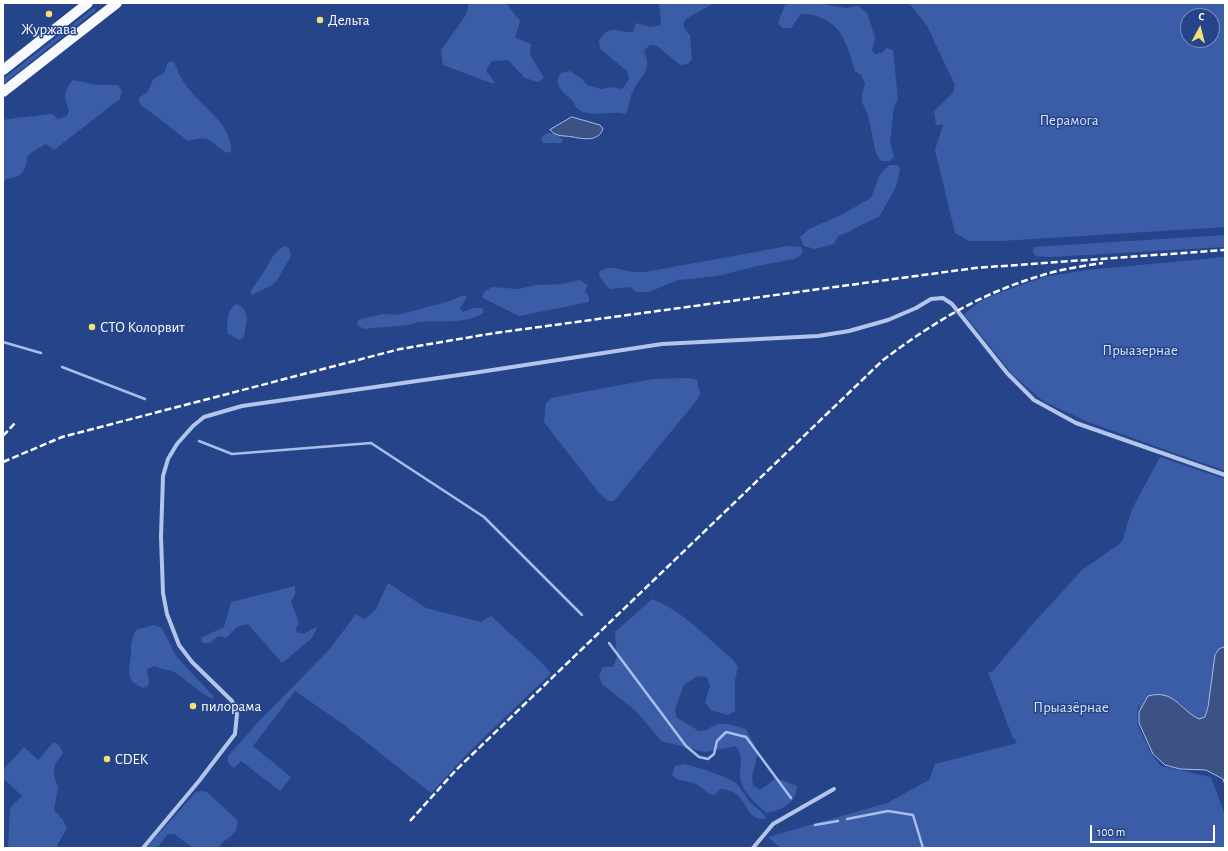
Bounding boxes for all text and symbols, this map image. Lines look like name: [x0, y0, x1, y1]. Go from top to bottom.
north arrow: [1180, 8, 1220, 48]
marker: Журжава: [44, 9, 54, 19]
place label: Дельта: [328, 11, 370, 29]
text: С: [1198, 11, 1205, 22]
marker: Дельта: [315, 15, 325, 25]
place label: Журжава: [21, 20, 77, 38]
park label: Перамога: [1039, 111, 1099, 129]
place label: СТО Колорвит: [100, 318, 185, 336]
marker: СТО Колорвит: [87, 322, 97, 332]
park label: Прыазернае: [1102, 341, 1178, 359]
place label: пилорама: [201, 697, 261, 715]
park label: Прыазёрнае: [1033, 698, 1109, 716]
marker: пилорама: [188, 701, 198, 711]
place label: CDEK: [115, 750, 148, 768]
marker: CDEK: [102, 754, 112, 764]
scale bar: [1092, 817, 1217, 843]
text: 100 m: [1097, 826, 1125, 838]

